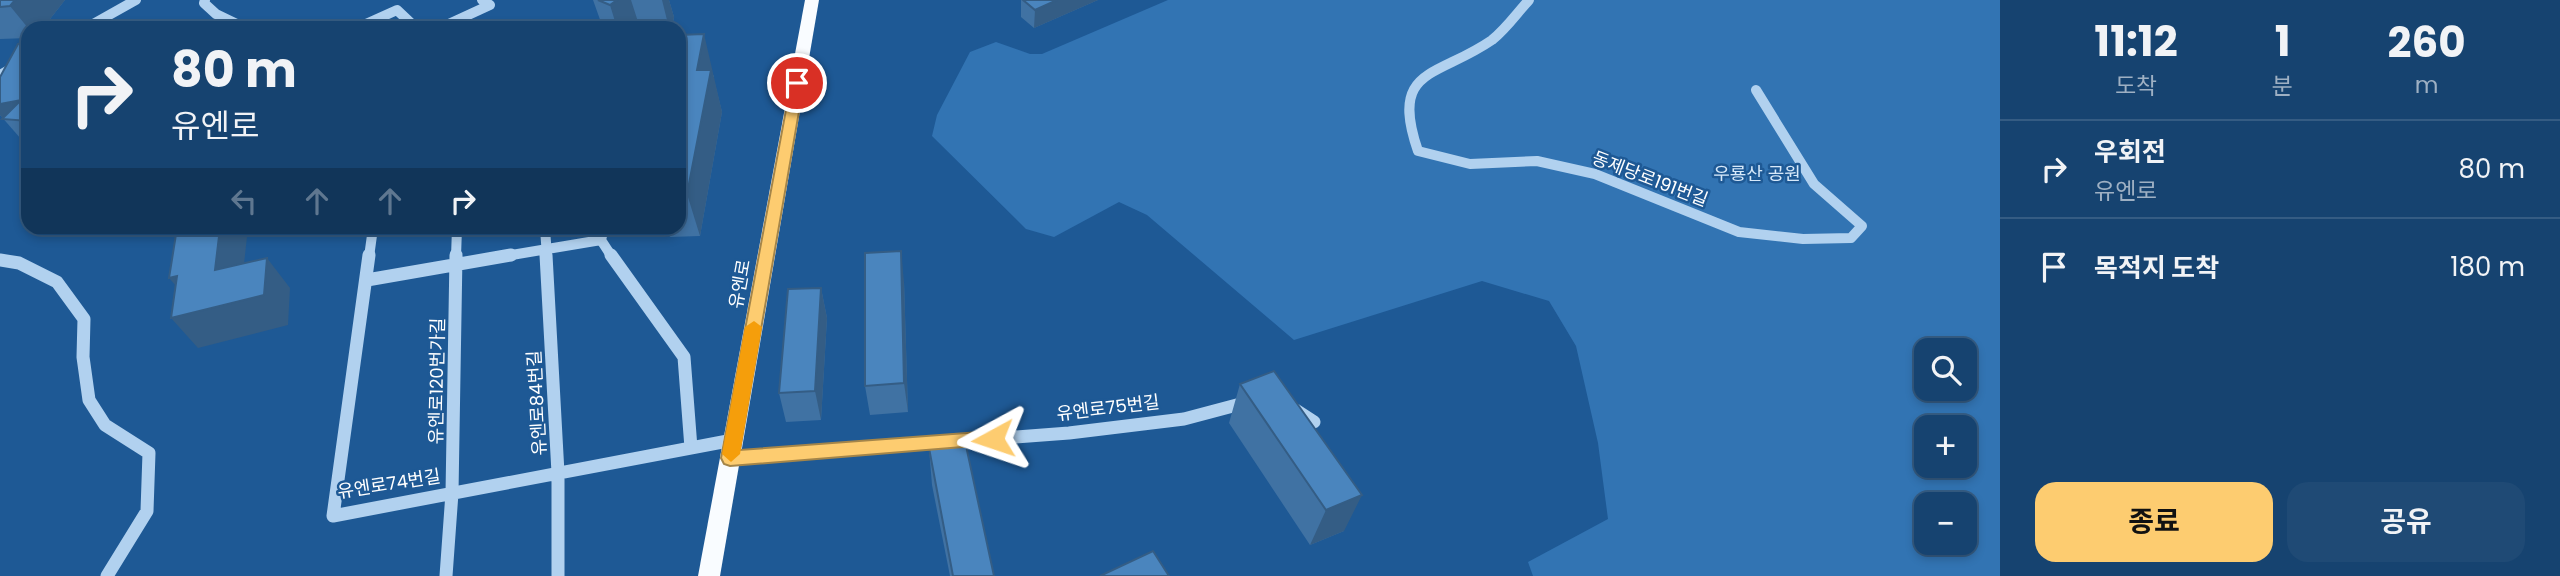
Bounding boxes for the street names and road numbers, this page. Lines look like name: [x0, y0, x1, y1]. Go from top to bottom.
street label: 동제당로191번길: [1589, 145, 1712, 212]
street label: 유엔로: [723, 257, 756, 311]
street label: 유엔로120번가길: [423, 317, 450, 445]
street label: 유엔로84번길: [521, 350, 552, 456]
street label: 유엔로75번길: [1055, 389, 1161, 426]
street label: 유엔로74번길: [336, 463, 442, 504]

